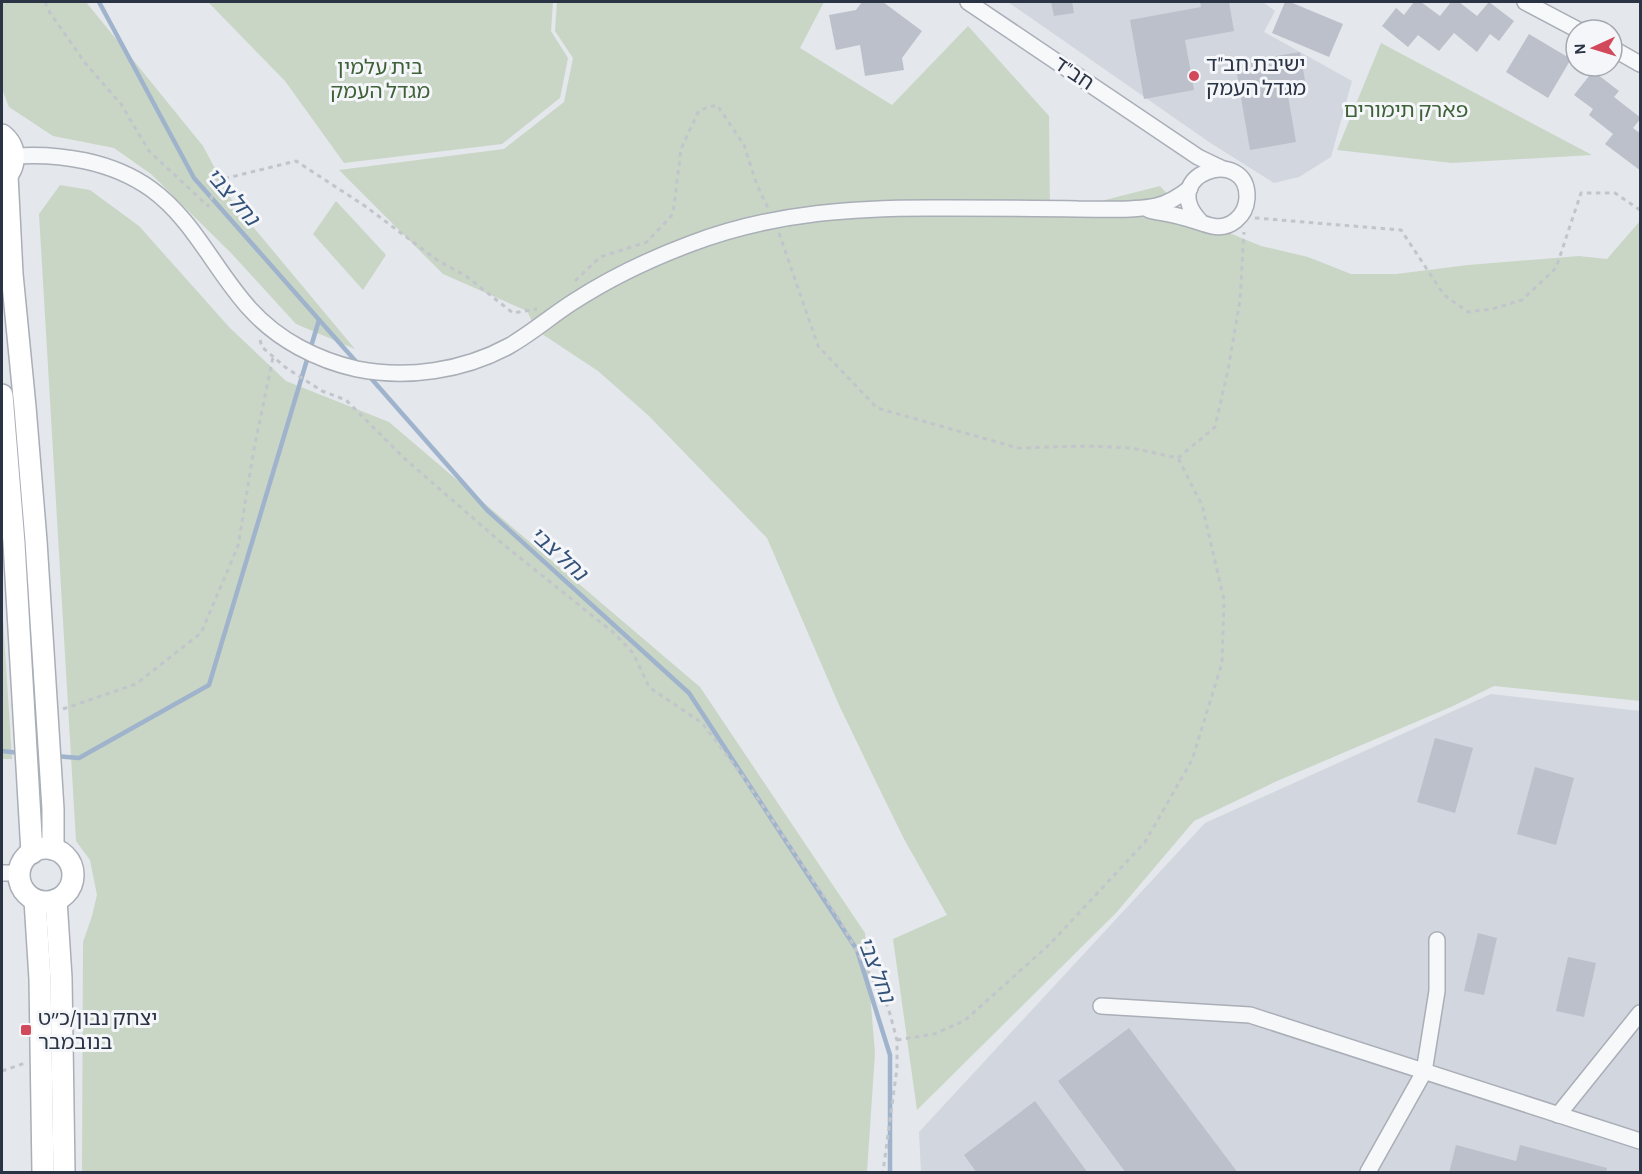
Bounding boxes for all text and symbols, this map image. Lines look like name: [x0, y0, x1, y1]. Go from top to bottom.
north arrow: [1564, 18, 1624, 78]
text: N: [1572, 43, 1588, 55]
street label: חב"ד: [1050, 53, 1097, 94]
place label: ישיבת חב"ד מגדל העמק: [1206, 54, 1306, 99]
park label: בית עלמין מגדל העמק: [330, 57, 430, 102]
marker: ישיבת חב"ד מגדל העמק: [1187, 69, 1201, 83]
park label: פארק תימורים: [1344, 100, 1468, 121]
water label: נחל צבי: [202, 164, 264, 231]
water label: נחל צבי: [526, 523, 592, 586]
water label: נחל צבי: [854, 933, 899, 1007]
place label: יצחק נבון/כ״ט בנובמבר: [38, 1008, 157, 1053]
marker: יצחק נבון/כ״ט בנובמבר: [19, 1023, 33, 1037]

